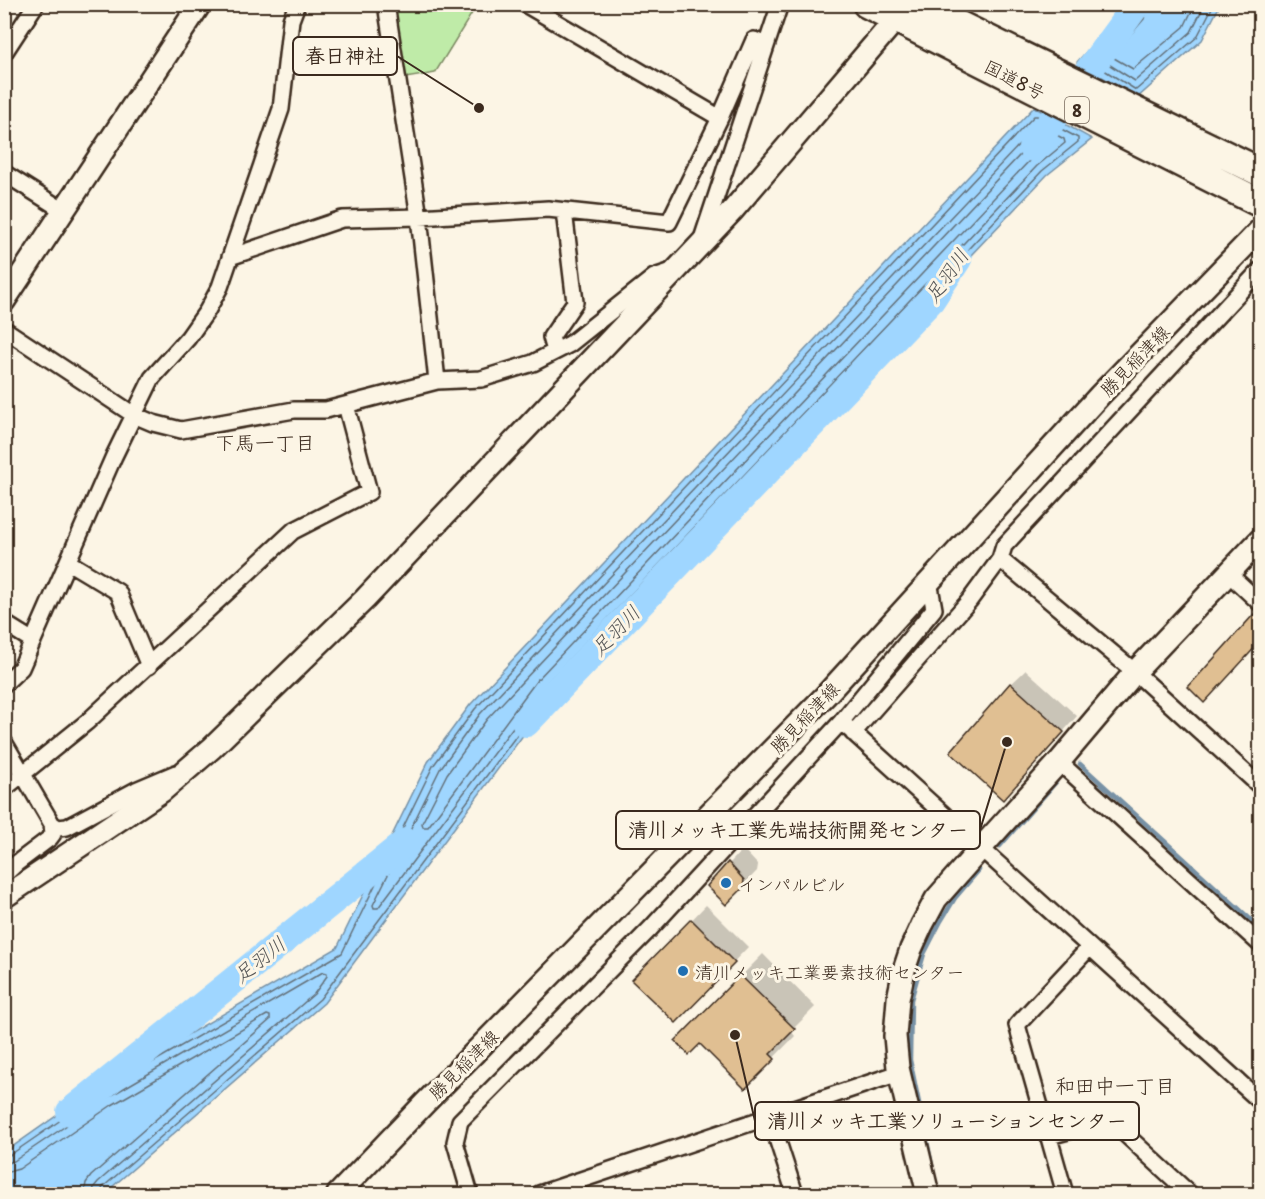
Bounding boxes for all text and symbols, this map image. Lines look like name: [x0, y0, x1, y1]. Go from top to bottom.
callout: 春日神社: [293, 37, 397, 75]
text: 春日神社: [305, 40, 385, 70]
street label: 国道8号: [980, 52, 1050, 106]
road number: 8: [1065, 97, 1089, 123]
water label: 足羽川: [917, 242, 975, 308]
street label: 勝見稲津線: [1093, 318, 1175, 402]
district label: 下馬一丁目: [215, 427, 315, 457]
water label: 足羽川: [583, 598, 647, 662]
street label: 勝見稲津線: [763, 675, 845, 759]
callout: 清川メッキ工業先端技術開発センター: [616, 811, 980, 849]
text: 清川メッキ工業先端技術開発センター: [628, 814, 968, 844]
place label: インパルビル: [738, 870, 845, 897]
marker: インパルビル: [719, 876, 733, 890]
water label: 足羽川: [226, 928, 292, 990]
place label: 清川メッキ工業要素技術センター: [695, 958, 964, 985]
marker: 清川メッキ工業要素技術センター: [676, 964, 690, 978]
street label: 勝見稲津線: [422, 1023, 504, 1105]
district label: 和田中一丁目: [1055, 1070, 1175, 1100]
callout: 清川メッキ工業ソリューションセンター: [755, 1102, 1139, 1140]
text: 清川メッキ工業ソリューションセンター: [767, 1105, 1127, 1135]

